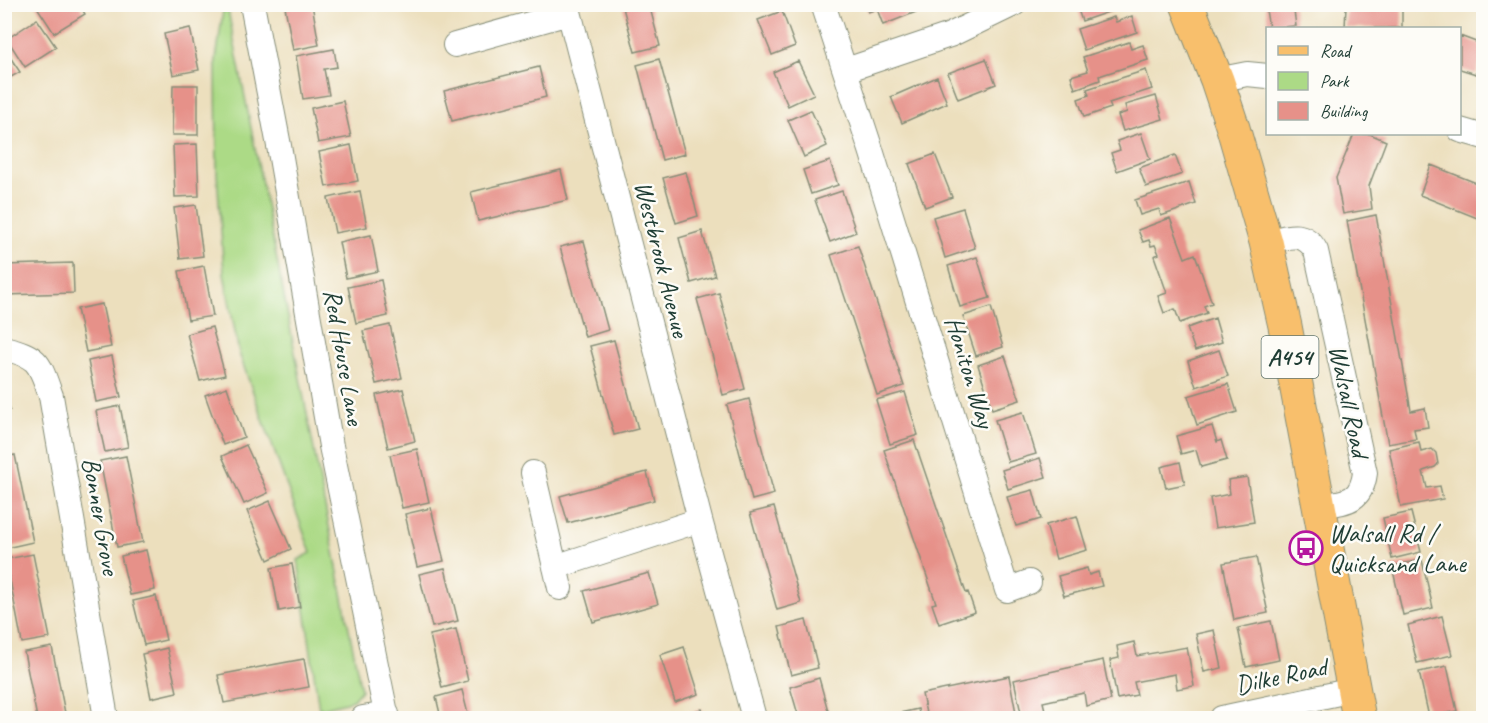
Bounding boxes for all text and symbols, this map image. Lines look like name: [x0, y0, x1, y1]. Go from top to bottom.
legend: [1266, 27, 1461, 135]
text: Road: [1320, 40, 1353, 62]
text: Park: [1320, 70, 1350, 92]
text: Building: [1320, 100, 1369, 122]
street label: Westbrook Avenue: [627, 178, 698, 342]
street label: Red House Lane: [316, 286, 372, 429]
street label: Honiton Way: [937, 312, 1003, 434]
road number: A454: [1262, 336, 1318, 378]
street label: Walsall Road: [1321, 342, 1378, 464]
street label: Bonner Grove: [74, 455, 128, 580]
place label: Walsall Rd / Quicksand Lane: [1329, 517, 1467, 580]
bus stop icon: Walsall Rd / Quicksand Lane: [1288, 530, 1324, 566]
street label: Dilke Road: [1232, 649, 1333, 702]

